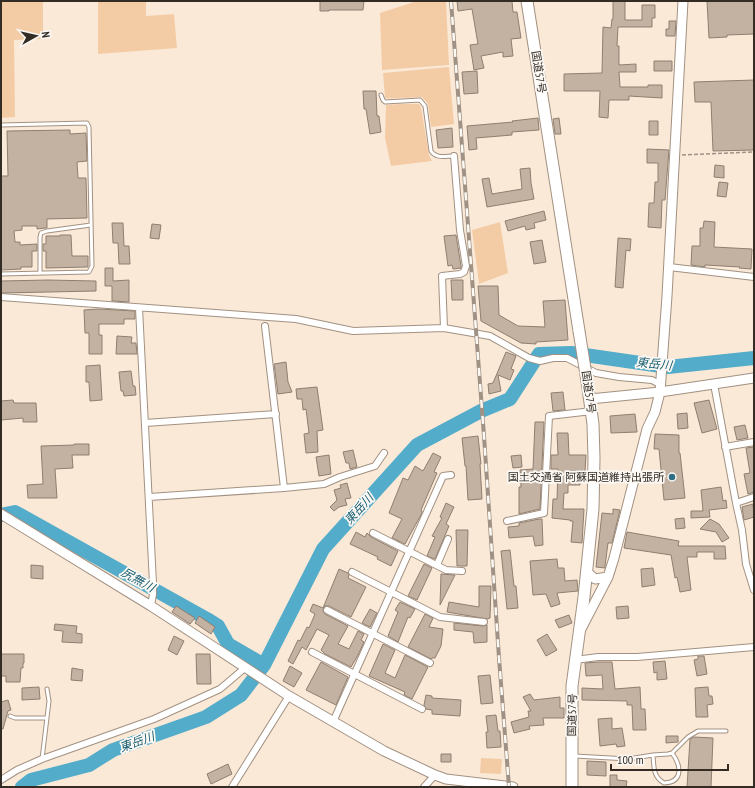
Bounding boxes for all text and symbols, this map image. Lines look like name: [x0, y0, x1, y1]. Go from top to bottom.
north arrow: [16, 16, 56, 56]
text: N: [39, 31, 53, 39]
street label: 国道57号: [529, 50, 549, 94]
water label: 東岳川: [635, 354, 675, 373]
street label: 国道57号: [579, 370, 599, 414]
place label: 国土交通省 阿蘇国道維持出張所: [508, 470, 665, 484]
marker: 国土交通省 阿蘇国道維持出張所: [667, 472, 677, 482]
water label: 東岳川: [341, 489, 378, 527]
water label: 尻無川: [119, 564, 159, 596]
street label: 国道57号: [565, 693, 579, 737]
water label: 東岳川: [117, 728, 158, 755]
scale bar: [611, 746, 728, 772]
text: 100 m: [617, 752, 644, 767]

